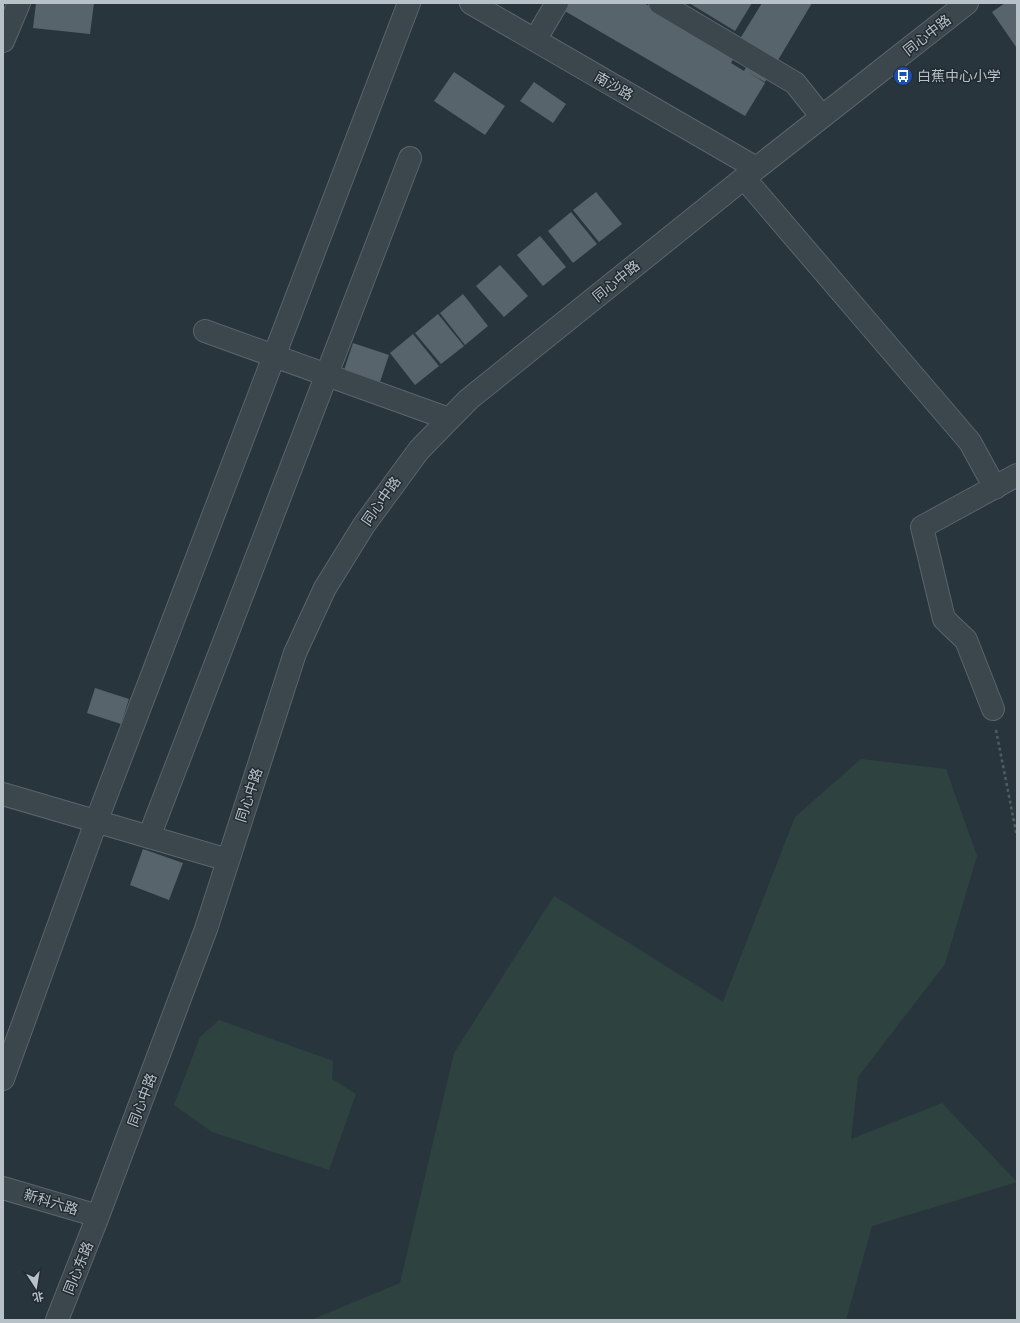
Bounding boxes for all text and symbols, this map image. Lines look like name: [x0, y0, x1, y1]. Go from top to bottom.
street label: 同心中路: [899, 11, 955, 59]
bus stop icon: 白蕉中心小学: [892, 65, 914, 87]
place label: 白蕉中心小学: [917, 67, 1001, 85]
street label: 南沙路: [591, 68, 637, 104]
street label: 同心中路: [589, 256, 643, 306]
street label: 同心中路: [358, 473, 404, 529]
street label: 同心中路: [232, 766, 266, 824]
street label: 同心中路: [124, 1071, 160, 1129]
street label: 新科六路: [22, 1185, 80, 1219]
street label: 同心东路: [59, 1239, 97, 1297]
north arrow: [16, 1267, 56, 1307]
text: 北: [31, 1289, 45, 1305]

